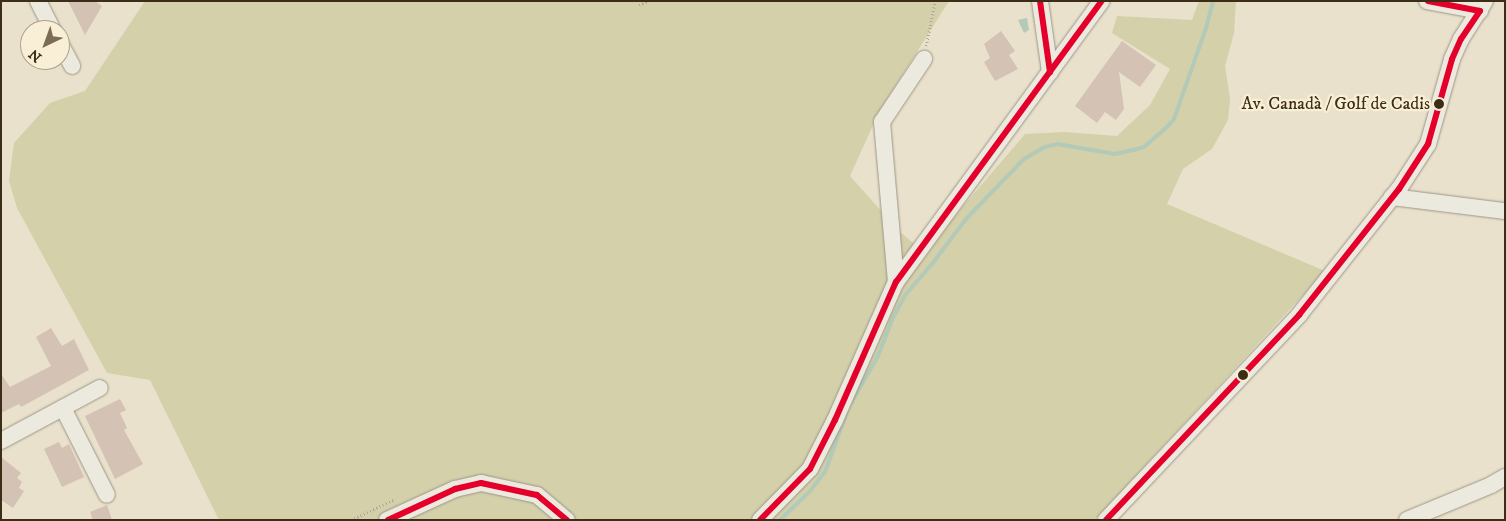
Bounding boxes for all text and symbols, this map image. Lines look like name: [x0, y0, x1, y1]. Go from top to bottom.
north arrow: [20, 20, 70, 70]
text: N: [25, 45, 46, 66]
place label: Av. Canadà / Golf de Cadis: [1242, 93, 1430, 115]
marker: Av. Canadà / Golf de Cadis: [1434, 99, 1444, 109]
unlabelled marker: [1238, 370, 1248, 380]

